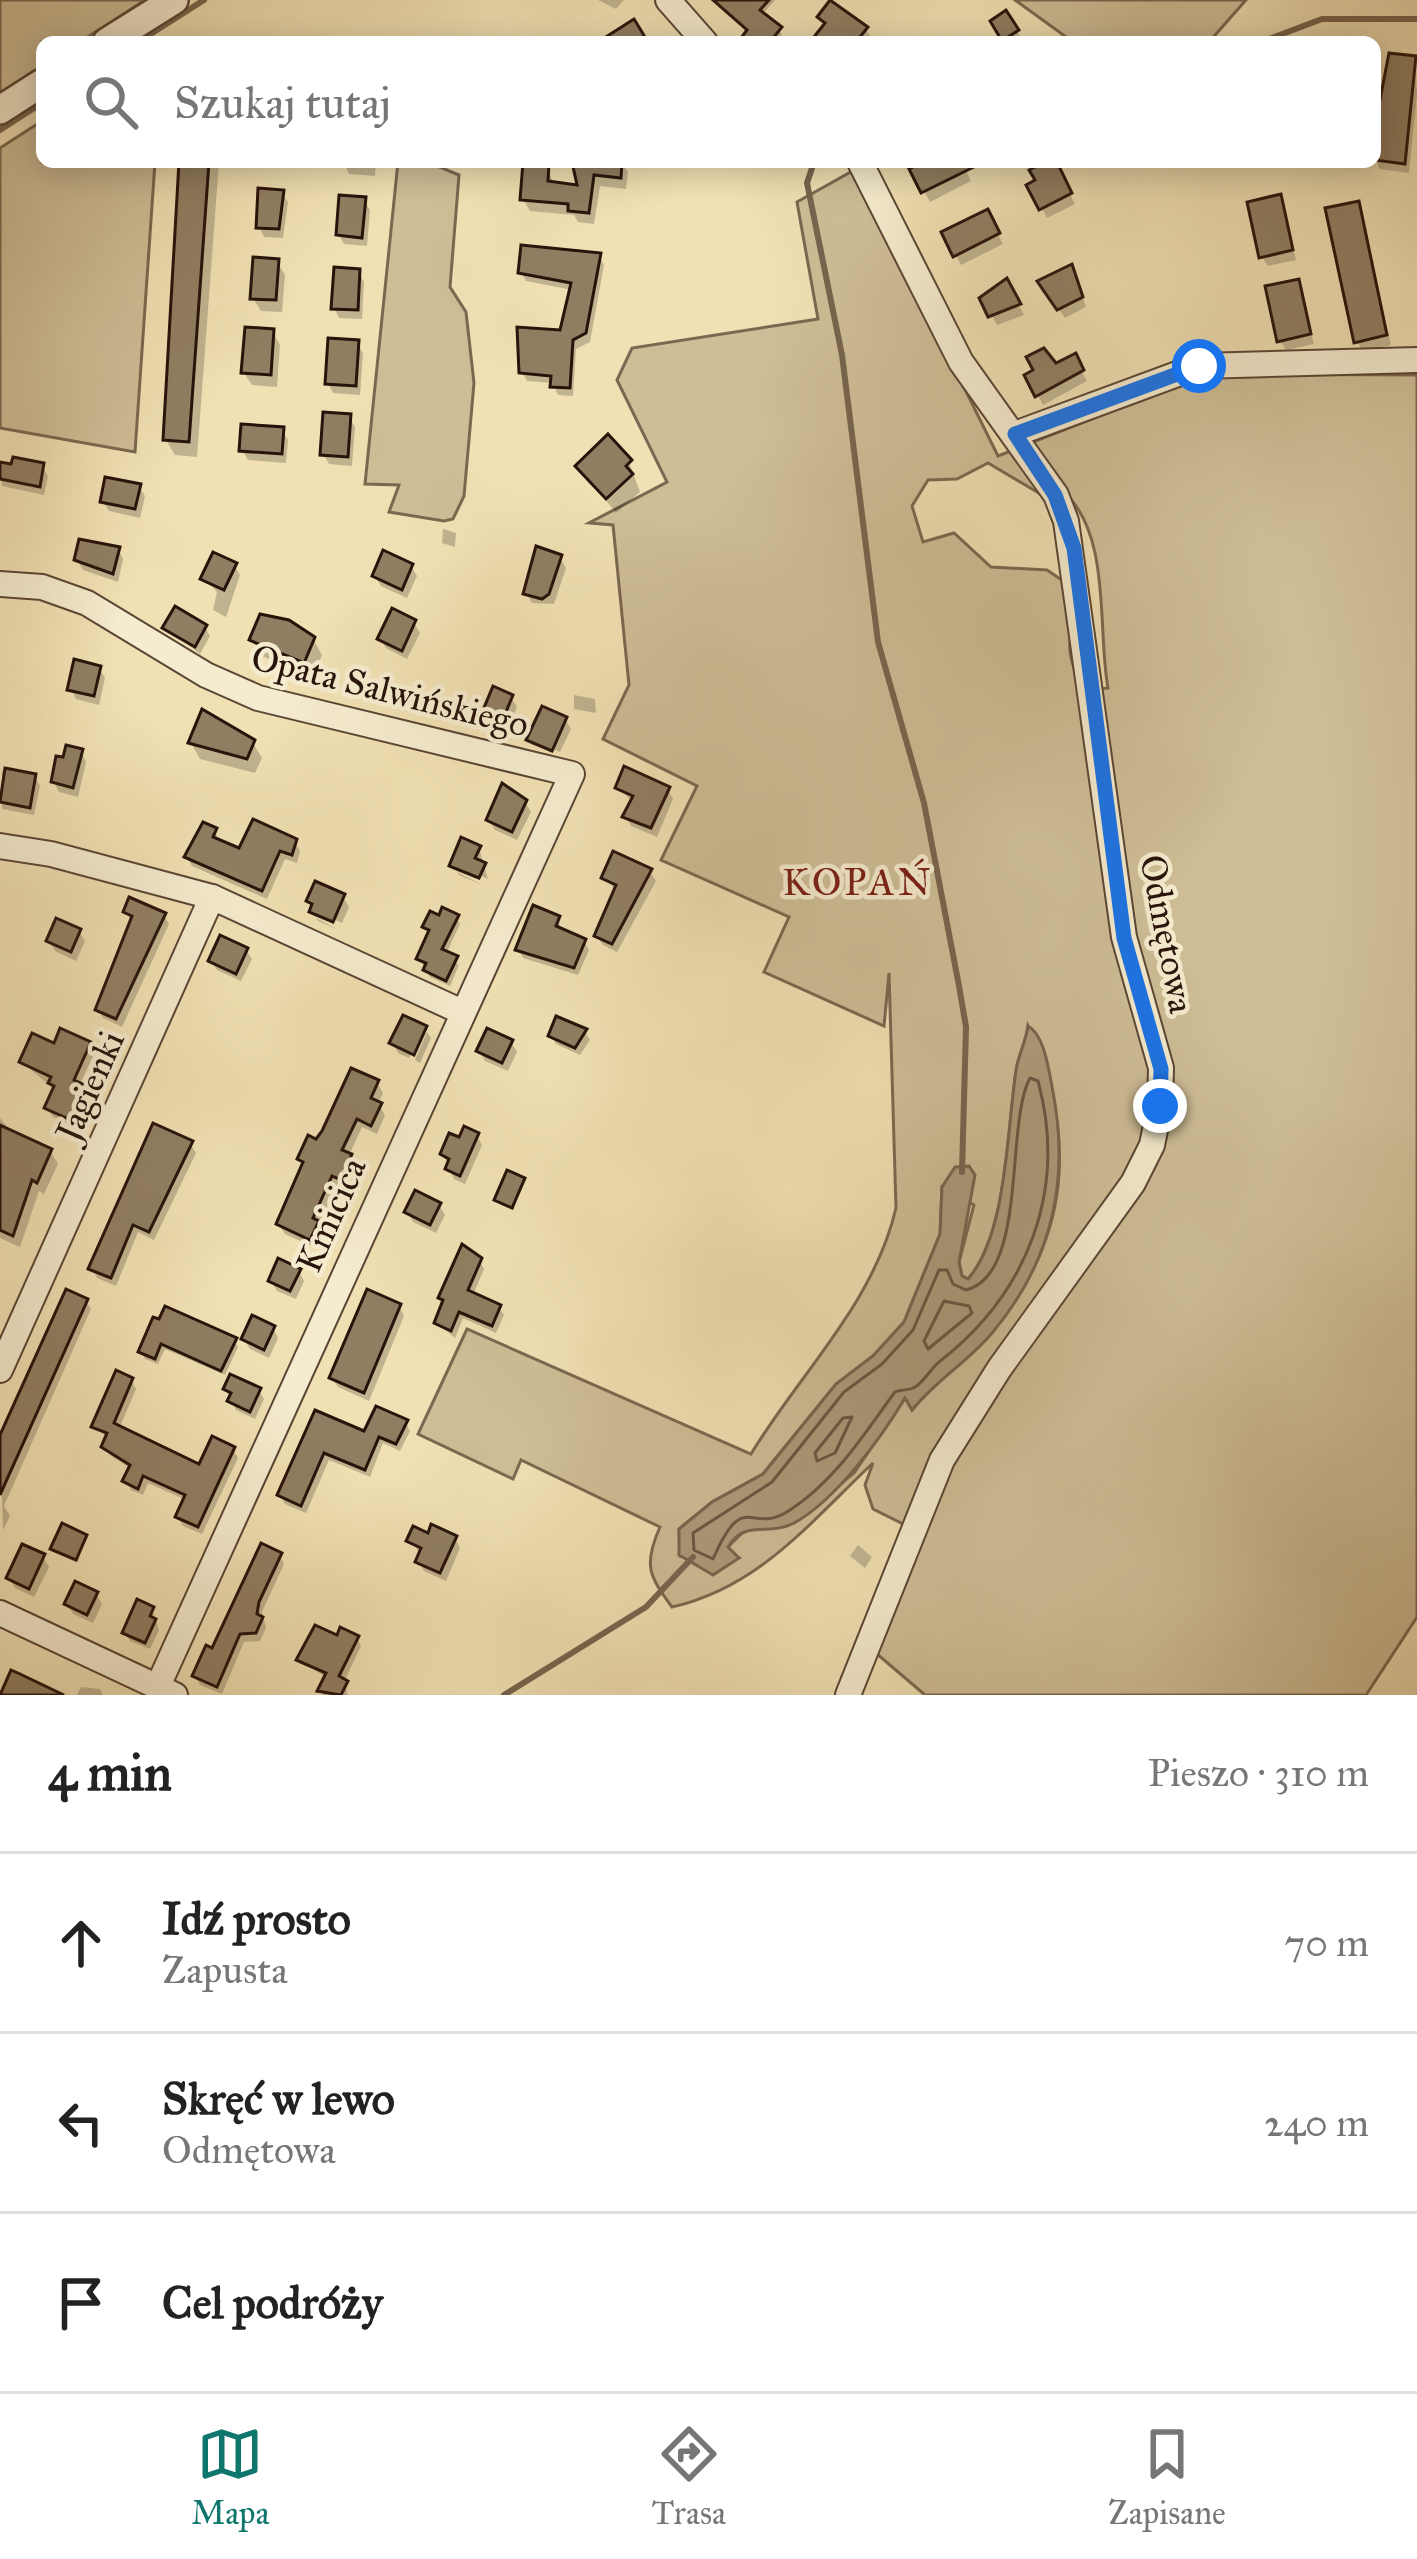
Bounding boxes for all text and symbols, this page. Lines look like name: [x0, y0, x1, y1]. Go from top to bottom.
search box: [36, 36, 1381, 168]
icon: search: [78, 69, 144, 135]
text: Szukaj tutaj: [174, 75, 391, 130]
route start: [1172, 339, 1226, 393]
street label: Opata Salwińskiego: [247, 635, 533, 747]
street label: Odmętowa: [1130, 851, 1204, 1018]
district label: KOPAŃ: [782, 858, 934, 906]
street label: Jagienki: [45, 1024, 134, 1152]
route end: [1133, 1079, 1187, 1133]
street label: Kmicica: [286, 1150, 376, 1279]
text: 4 min: [48, 1742, 172, 1804]
text: Pieszo · 310 m: [1148, 1749, 1369, 1797]
text: Idź prosto: [162, 1891, 351, 1946]
icon: ahead: [48, 1910, 114, 1976]
text: 70 m: [1284, 1919, 1369, 1967]
text: Zapusta: [162, 1946, 288, 1994]
text: Skręć w lewo: [162, 2071, 395, 2126]
icon: left: [48, 2090, 114, 2156]
text: 240 m: [1264, 2099, 1369, 2147]
text: Odmętowa: [162, 2126, 336, 2174]
icon: arrive: [48, 2270, 114, 2336]
text: Cel podróży: [162, 2275, 383, 2330]
tab: Mapa: [191, 2421, 270, 2533]
tab: Trasa: [652, 2421, 726, 2533]
tab: Zapisane: [1108, 2421, 1226, 2533]

